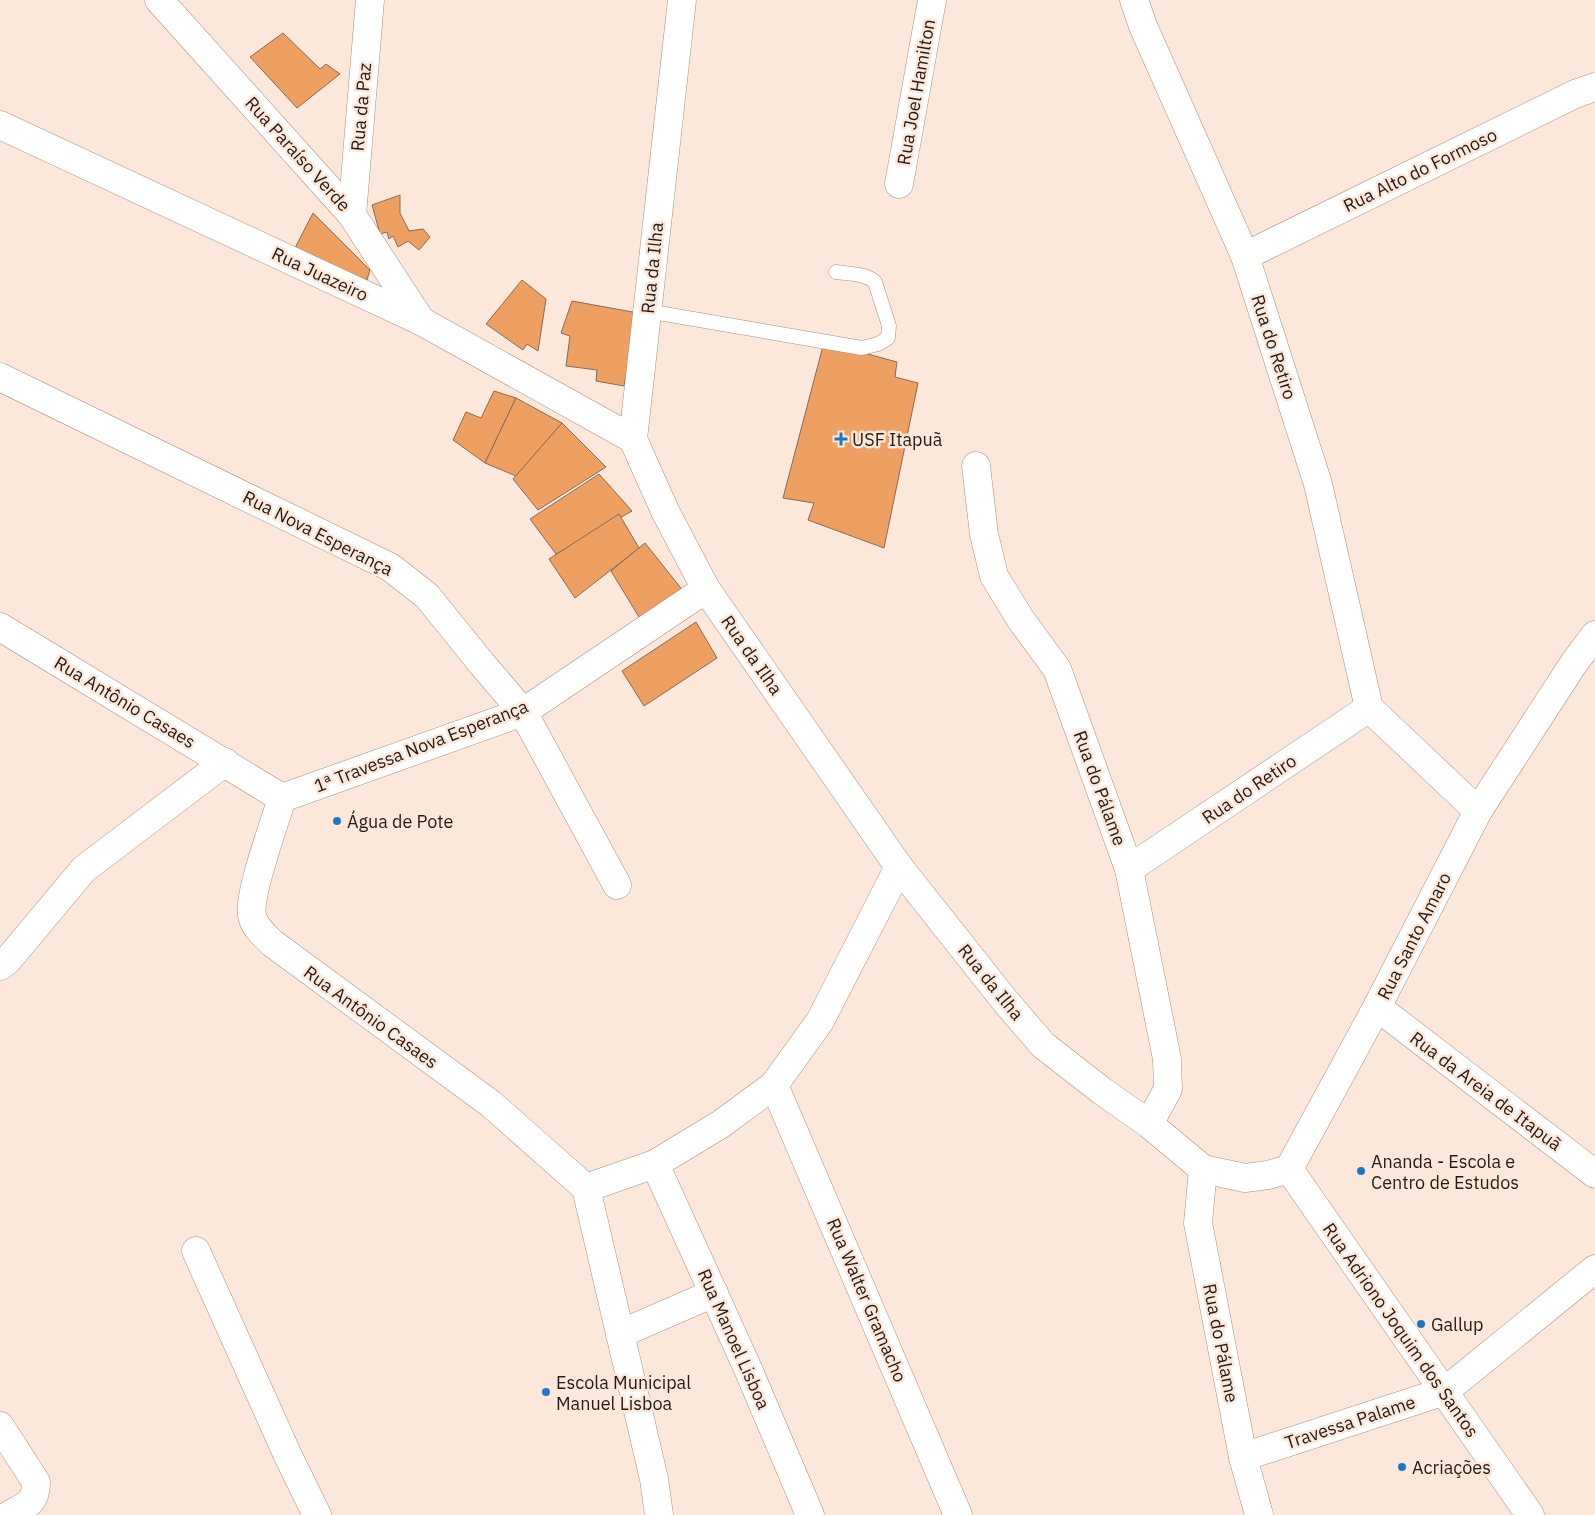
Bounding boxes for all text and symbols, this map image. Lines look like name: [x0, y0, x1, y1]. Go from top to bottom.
street label: Rua Joel Hamilton: [892, 17, 940, 167]
street label: Rua da Paz: [346, 62, 376, 152]
street label: Rua Paraíso Verde: [240, 92, 356, 216]
street label: Rua Alto do Formoso: [1339, 123, 1501, 217]
street label: Rua da Ilha: [636, 221, 668, 315]
street label: Rua Juazeiro: [268, 242, 372, 306]
street label: Rua do Retiro: [1246, 292, 1302, 402]
place label: USF Itapuã: [852, 428, 943, 451]
marker: USF Itapuã: [834, 432, 848, 446]
street label: Rua Nova Esperança: [239, 485, 397, 581]
street label: Rua da Ilha: [716, 611, 788, 700]
street label: Rua Antônio Casaes: [50, 651, 200, 753]
street label: 1ª Travessa Nova Esperança: [311, 694, 532, 797]
street label: Rua do Pálame: [1069, 727, 1132, 849]
street label: Rua do Retiro: [1197, 749, 1301, 829]
place label: Água de Pote: [347, 810, 453, 833]
marker: Água de Pote: [331, 815, 343, 827]
street label: Rua Santo Amaro: [1372, 868, 1456, 1004]
street label: Rua da Ilha: [953, 939, 1029, 1025]
street label: Rua Antônio Casaes: [299, 961, 443, 1073]
street label: Rua da Areia de Itapuã: [1406, 1026, 1567, 1156]
place label: Ananda - Escola e Centro de Estudos: [1371, 1150, 1519, 1194]
marker: Ananda - Escola e Centro de Estudos: [1355, 1165, 1367, 1177]
street label: Rua Walter Gramacho: [822, 1214, 912, 1386]
street label: Rua Adriono Joquim dos Santos: [1318, 1218, 1484, 1442]
street label: Rua Manoel Lisboa: [693, 1265, 775, 1413]
street label: Rua do Pálame: [1198, 1282, 1244, 1405]
place label: Gallup: [1431, 1313, 1484, 1336]
marker: Gallup: [1415, 1318, 1427, 1330]
place label: Escola Municipal Manuel Lisboa: [556, 1371, 691, 1415]
marker: Escola Municipal Manuel Lisboa: [540, 1386, 552, 1398]
street label: Travessa Palame: [1282, 1390, 1418, 1454]
place label: Acriações: [1412, 1456, 1491, 1479]
marker: Acriações: [1396, 1461, 1408, 1473]

